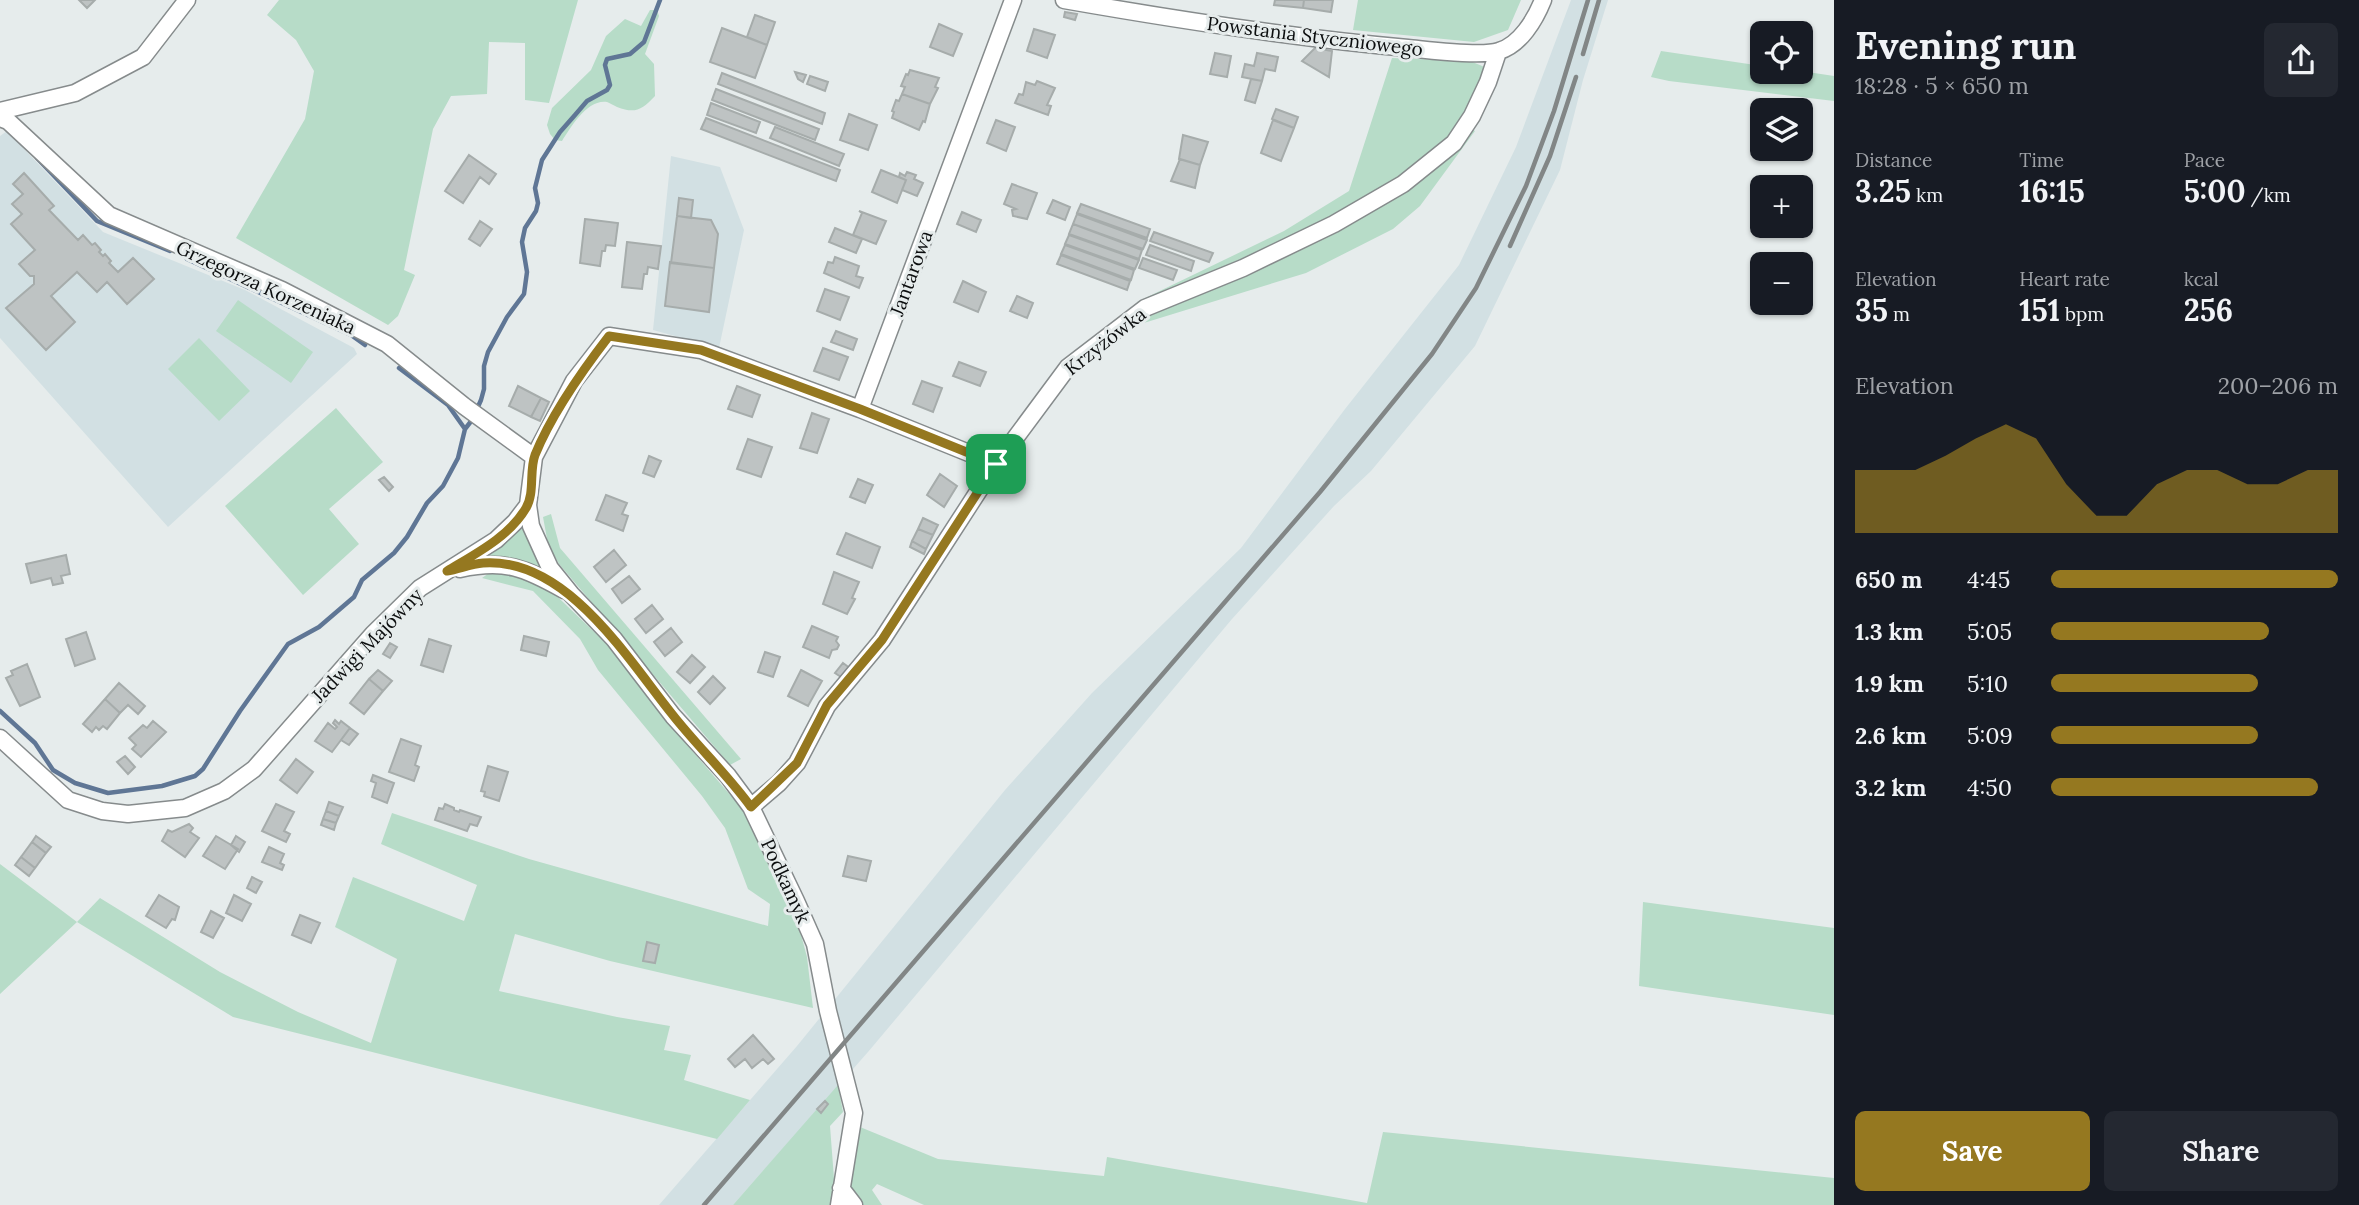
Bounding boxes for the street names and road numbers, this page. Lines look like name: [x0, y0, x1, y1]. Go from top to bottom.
street label: Powstania Styczniowego: [1206, 11, 1424, 61]
street label: Jantarowa: [884, 227, 938, 320]
street label: Grzegorza Korzeniaka: [172, 235, 360, 339]
street label: Krzyżówka: [1060, 302, 1151, 380]
street label: Jadwigi Majówny: [306, 583, 428, 708]
street label: Podkamyk: [756, 835, 816, 928]

